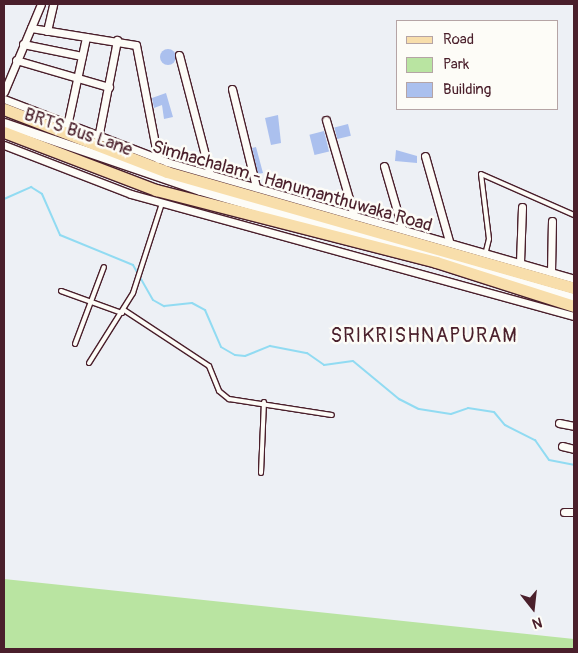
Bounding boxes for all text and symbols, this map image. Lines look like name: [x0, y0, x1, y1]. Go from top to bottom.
legend: [396, 20, 558, 110]
text: Road: [443, 30, 474, 49]
text: Park: [443, 55, 469, 74]
text: Building: [443, 80, 491, 99]
street label: BRTS Bus Lane: [21, 104, 135, 162]
street label: Simhachalam - Hanumanthuwaka Road: [150, 137, 434, 237]
district label: SRIKRISHNAPURAM: [329, 323, 519, 347]
north arrow: [508, 583, 558, 633]
text: N: [530, 613, 544, 632]

